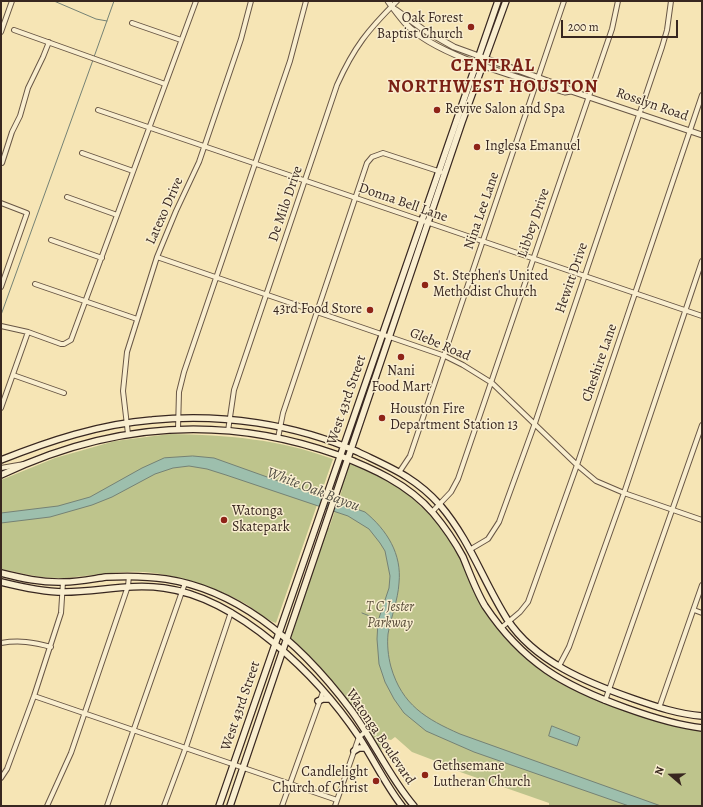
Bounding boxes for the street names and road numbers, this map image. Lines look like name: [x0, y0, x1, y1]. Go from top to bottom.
street label: Rosslyn Road: [614, 85, 690, 125]
street label: De Milo Drive: [265, 164, 307, 244]
street label: Nina Lee Lane: [461, 170, 503, 252]
street label: Latexo Drive: [143, 175, 187, 247]
street label: Donna Bell Lane: [356, 180, 450, 226]
street label: Libbey Drive: [514, 186, 554, 260]
street label: Hewitt Drive: [552, 240, 592, 316]
street label: Cheshire Lane: [579, 322, 621, 404]
street label: Glebe Road: [407, 325, 473, 365]
street label: West 43rd Street: [324, 353, 370, 447]
street label: West 43rd Street: [218, 659, 264, 753]
street label: Watonga Boulevard: [342, 686, 418, 788]

